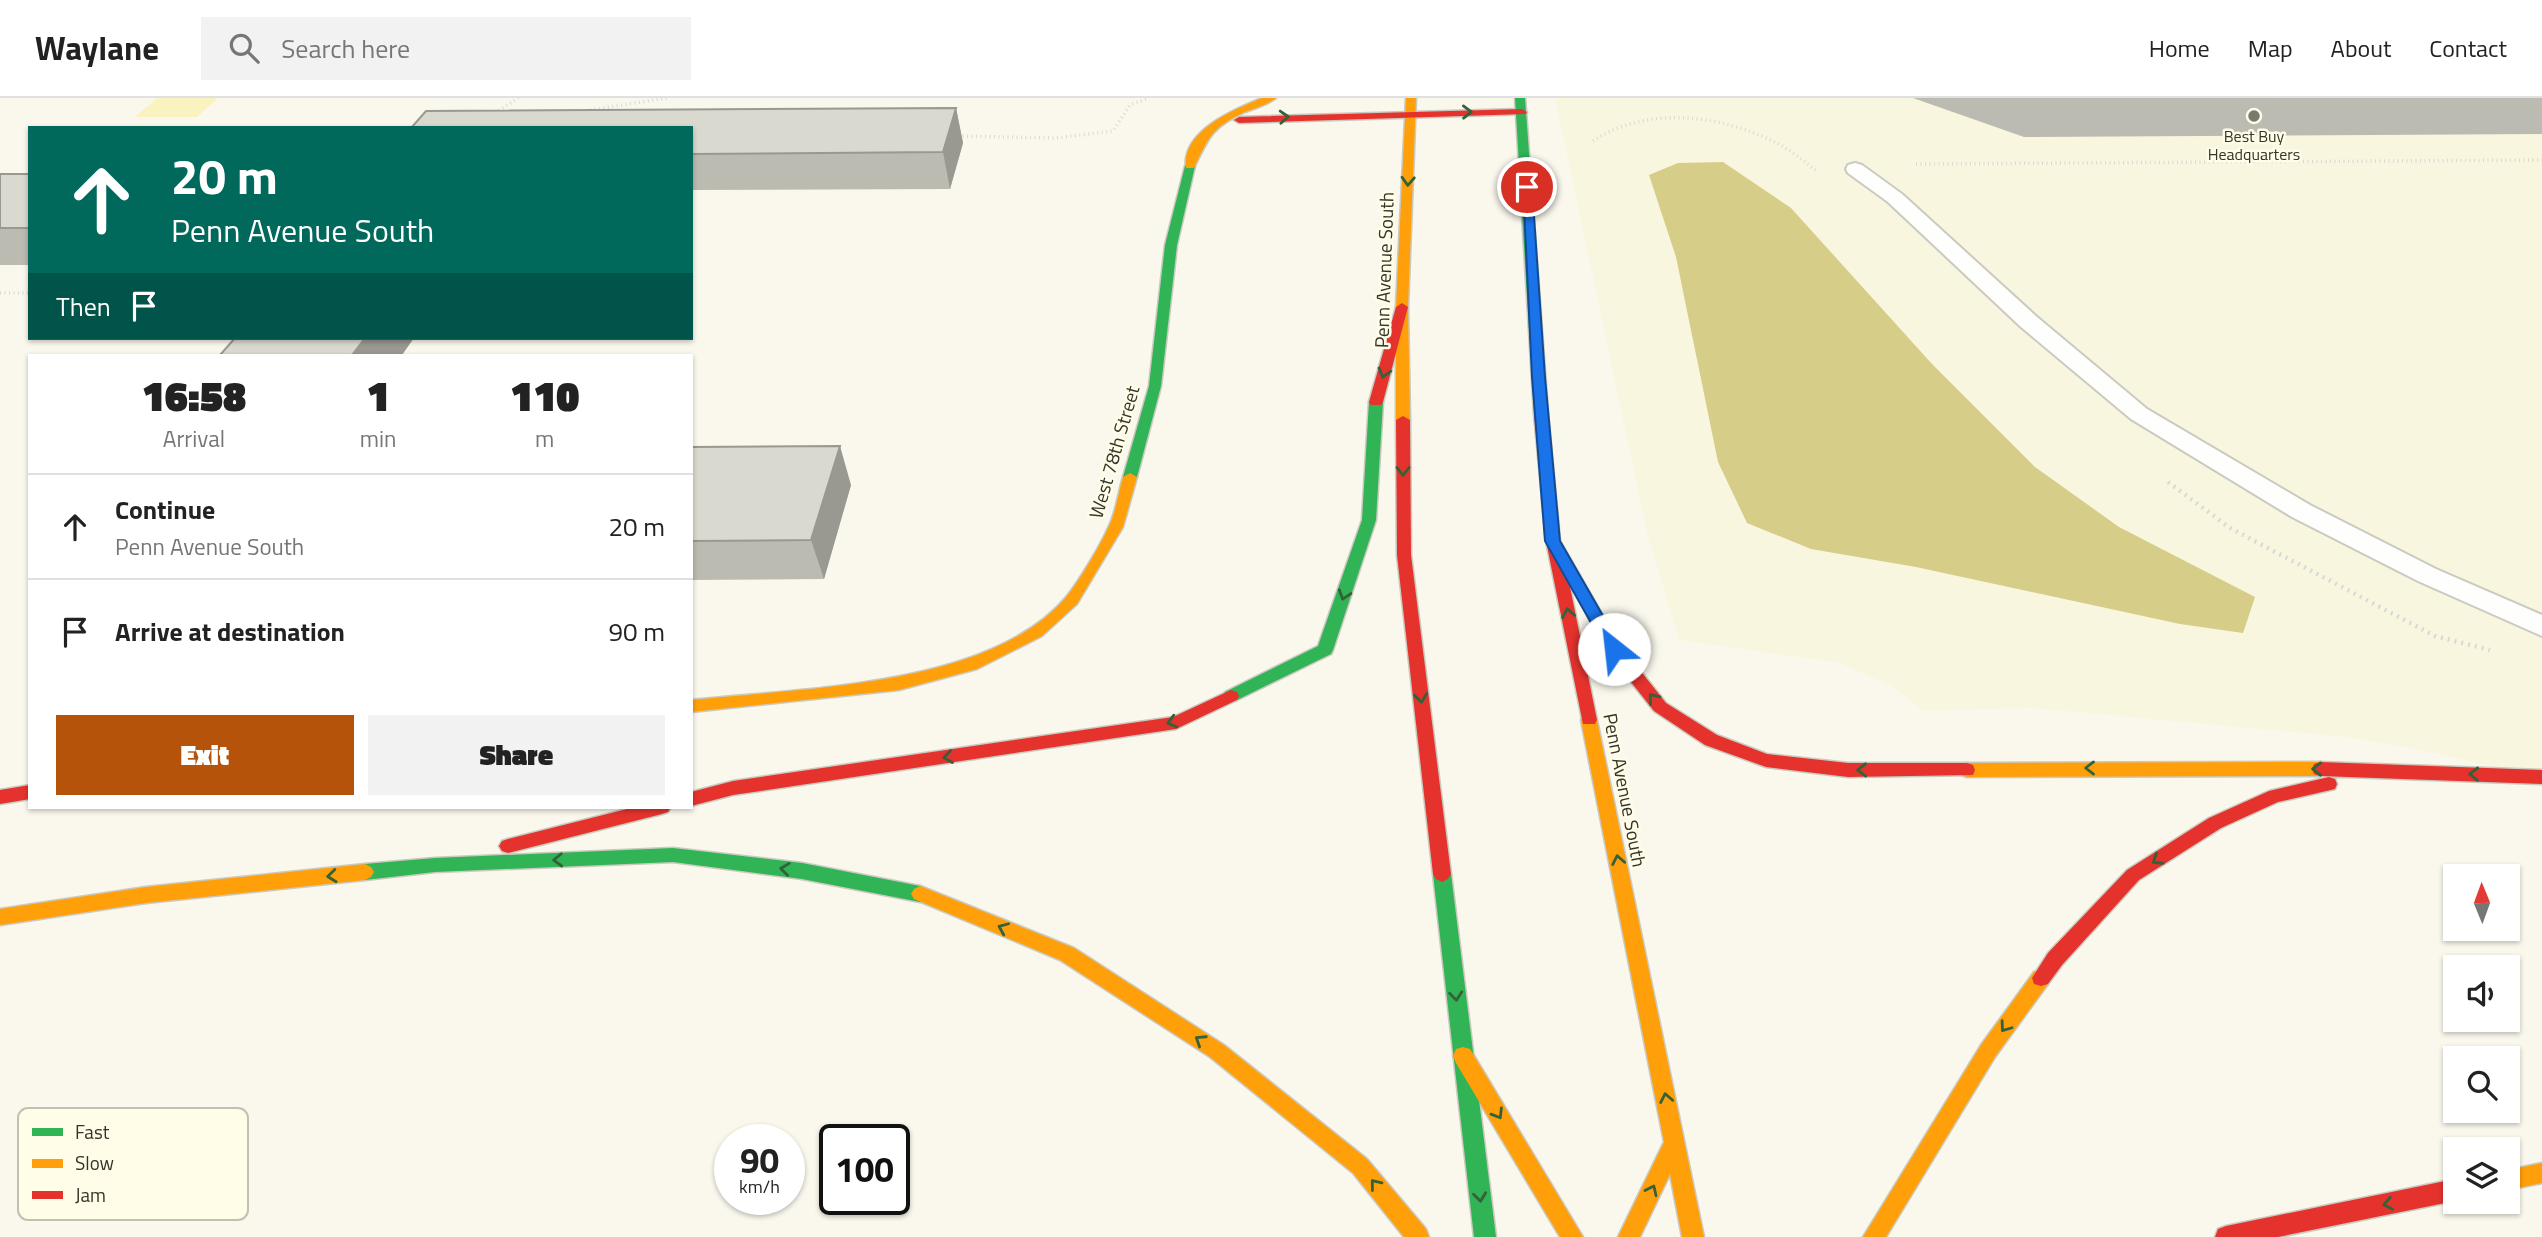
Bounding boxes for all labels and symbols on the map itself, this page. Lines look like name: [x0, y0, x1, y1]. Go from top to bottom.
one-way arrow: [1462, 104, 1473, 120]
marker: Best Buy Headquarters: [2246, 108, 2262, 124]
one-way arrow: [1278, 110, 1289, 125]
place label: Best Buy Headquarters: [2208, 124, 2300, 166]
pin: [1497, 157, 1557, 217]
one-way arrow: [1400, 176, 1415, 187]
street label: Penn Avenue South: [1366, 191, 1401, 349]
one-way arrow: [1378, 367, 1392, 379]
street label: West 78th Street: [1081, 382, 1146, 522]
one-way arrow: [1395, 466, 1411, 477]
one-way arrow: [1337, 588, 1352, 600]
one-way arrow: [1561, 607, 1576, 619]
position arrow: [1577, 612, 1651, 686]
one-way arrow: [1413, 692, 1428, 704]
one-way arrow: [1649, 693, 1662, 706]
street label: Penn Avenue South: [1596, 710, 1655, 869]
one-way arrow: [1167, 714, 1179, 728]
one-way arrow: [942, 749, 954, 764]
one-way arrow: [2084, 760, 2095, 776]
one-way arrow: [2312, 761, 2322, 777]
one-way arrow: [1857, 762, 1867, 778]
one-way arrow: [2468, 767, 2479, 782]
one-way arrow: [2152, 852, 2165, 865]
one-way arrow: [553, 853, 564, 868]
one-way arrow: [1611, 854, 1626, 866]
one-way arrow: [779, 861, 791, 876]
north arrow: [2443, 864, 2520, 942]
one-way arrow: [326, 868, 337, 883]
one-way arrow: [998, 922, 1010, 936]
one-way arrow: [1448, 991, 1463, 1002]
one-way arrow: [2001, 1019, 2013, 1032]
one-way arrow: [1194, 1035, 1207, 1048]
one-way arrow: [1659, 1092, 1674, 1104]
one-way arrow: [1490, 1107, 1503, 1120]
legend: [18, 1108, 248, 1220]
text: Fast: [75, 1117, 110, 1146]
speed limit sign: 100: [819, 1124, 910, 1215]
text: Slow: [75, 1148, 114, 1177]
one-way arrow: [1371, 1179, 1383, 1192]
text: Jam: [75, 1180, 106, 1209]
one-way arrow: [1644, 1185, 1658, 1197]
one-way arrow: [1472, 1191, 1487, 1202]
one-way arrow: [2382, 1196, 2394, 1211]

